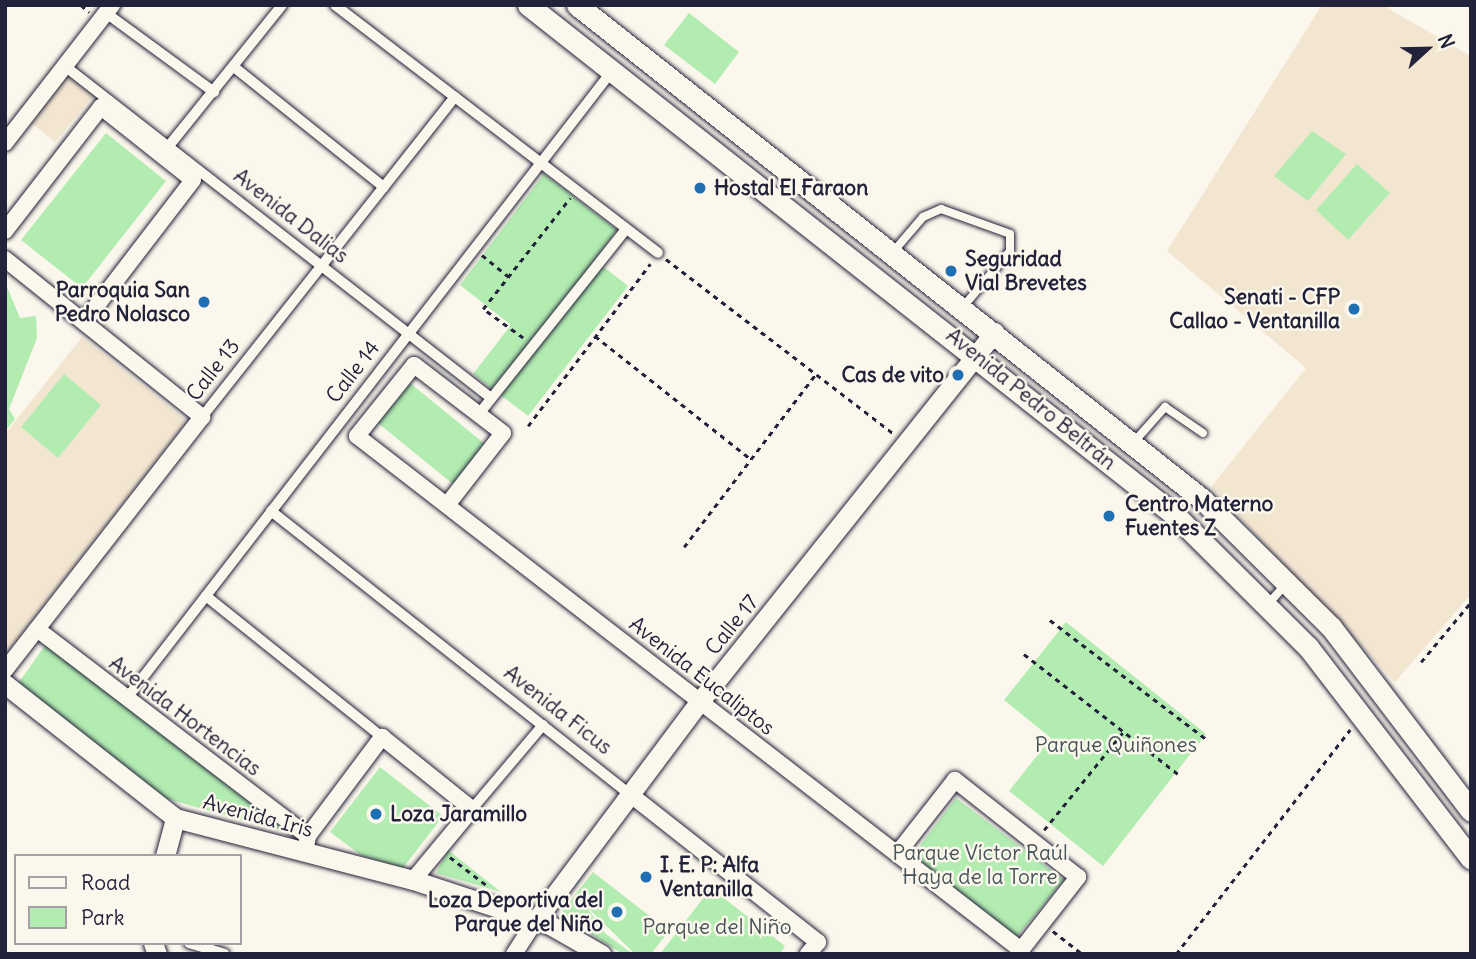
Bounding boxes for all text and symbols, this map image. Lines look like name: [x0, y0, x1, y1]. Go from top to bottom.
north arrow: [1392, 14, 1462, 84]
text: N: [1433, 31, 1460, 52]
street label: Avenida Dalias: [229, 163, 353, 269]
place label: Hostal El Faraon: [714, 175, 868, 201]
marker: Hostal El Faraon: [692, 180, 708, 196]
place label: Seguridad Vial Brevetes: [965, 246, 1087, 296]
marker: Seguridad Vial Brevetes: [943, 263, 959, 279]
place label: Parroquia San Pedro Nolasco: [55, 277, 190, 327]
place label: Senati - CFP Callao - Ventanilla: [1169, 284, 1340, 334]
marker: Parroquia San Pedro Nolasco: [196, 294, 212, 310]
marker: Senati - CFP Callao - Ventanilla: [1346, 301, 1362, 317]
street label: Avenida Pedro Beltrán: [941, 323, 1121, 475]
street label: Calle 13: [181, 334, 245, 406]
street label: Calle 14: [321, 336, 385, 408]
place label: Cas de vito: [841, 362, 944, 388]
marker: Cas de vito: [950, 367, 966, 383]
place label: Centro Materno Fuentes Z: [1125, 491, 1273, 541]
marker: Centro Materno Fuentes Z: [1099, 506, 1119, 526]
street label: Calle 17: [700, 590, 764, 660]
street label: Avenida Eucaliptos: [624, 611, 780, 741]
street label: Avenida Hortencias: [104, 651, 266, 781]
street label: Avenida Ficus: [499, 660, 617, 760]
park label: Parque Quiñones: [1035, 732, 1197, 758]
street label: Avenida Iris: [200, 789, 316, 843]
place label: Loza Jaramillo: [390, 801, 527, 827]
marker: Loza Jaramillo: [368, 806, 384, 822]
park label: Parque Víctor Raúl Haya de la Torre: [892, 840, 1068, 890]
place label: I. E. P: Alfa Ventanilla: [660, 852, 759, 902]
legend: [14, 854, 242, 945]
text: Road: [81, 869, 130, 896]
marker: I. E. P: Alfa Ventanilla: [638, 869, 654, 885]
place label: Loza Deportiva del Parque del Niño: [428, 887, 603, 937]
text: Park: [81, 904, 124, 931]
marker: Loza Deportiva del Parque del Niño: [609, 904, 625, 920]
park label: Parque del Niño: [643, 914, 791, 940]

